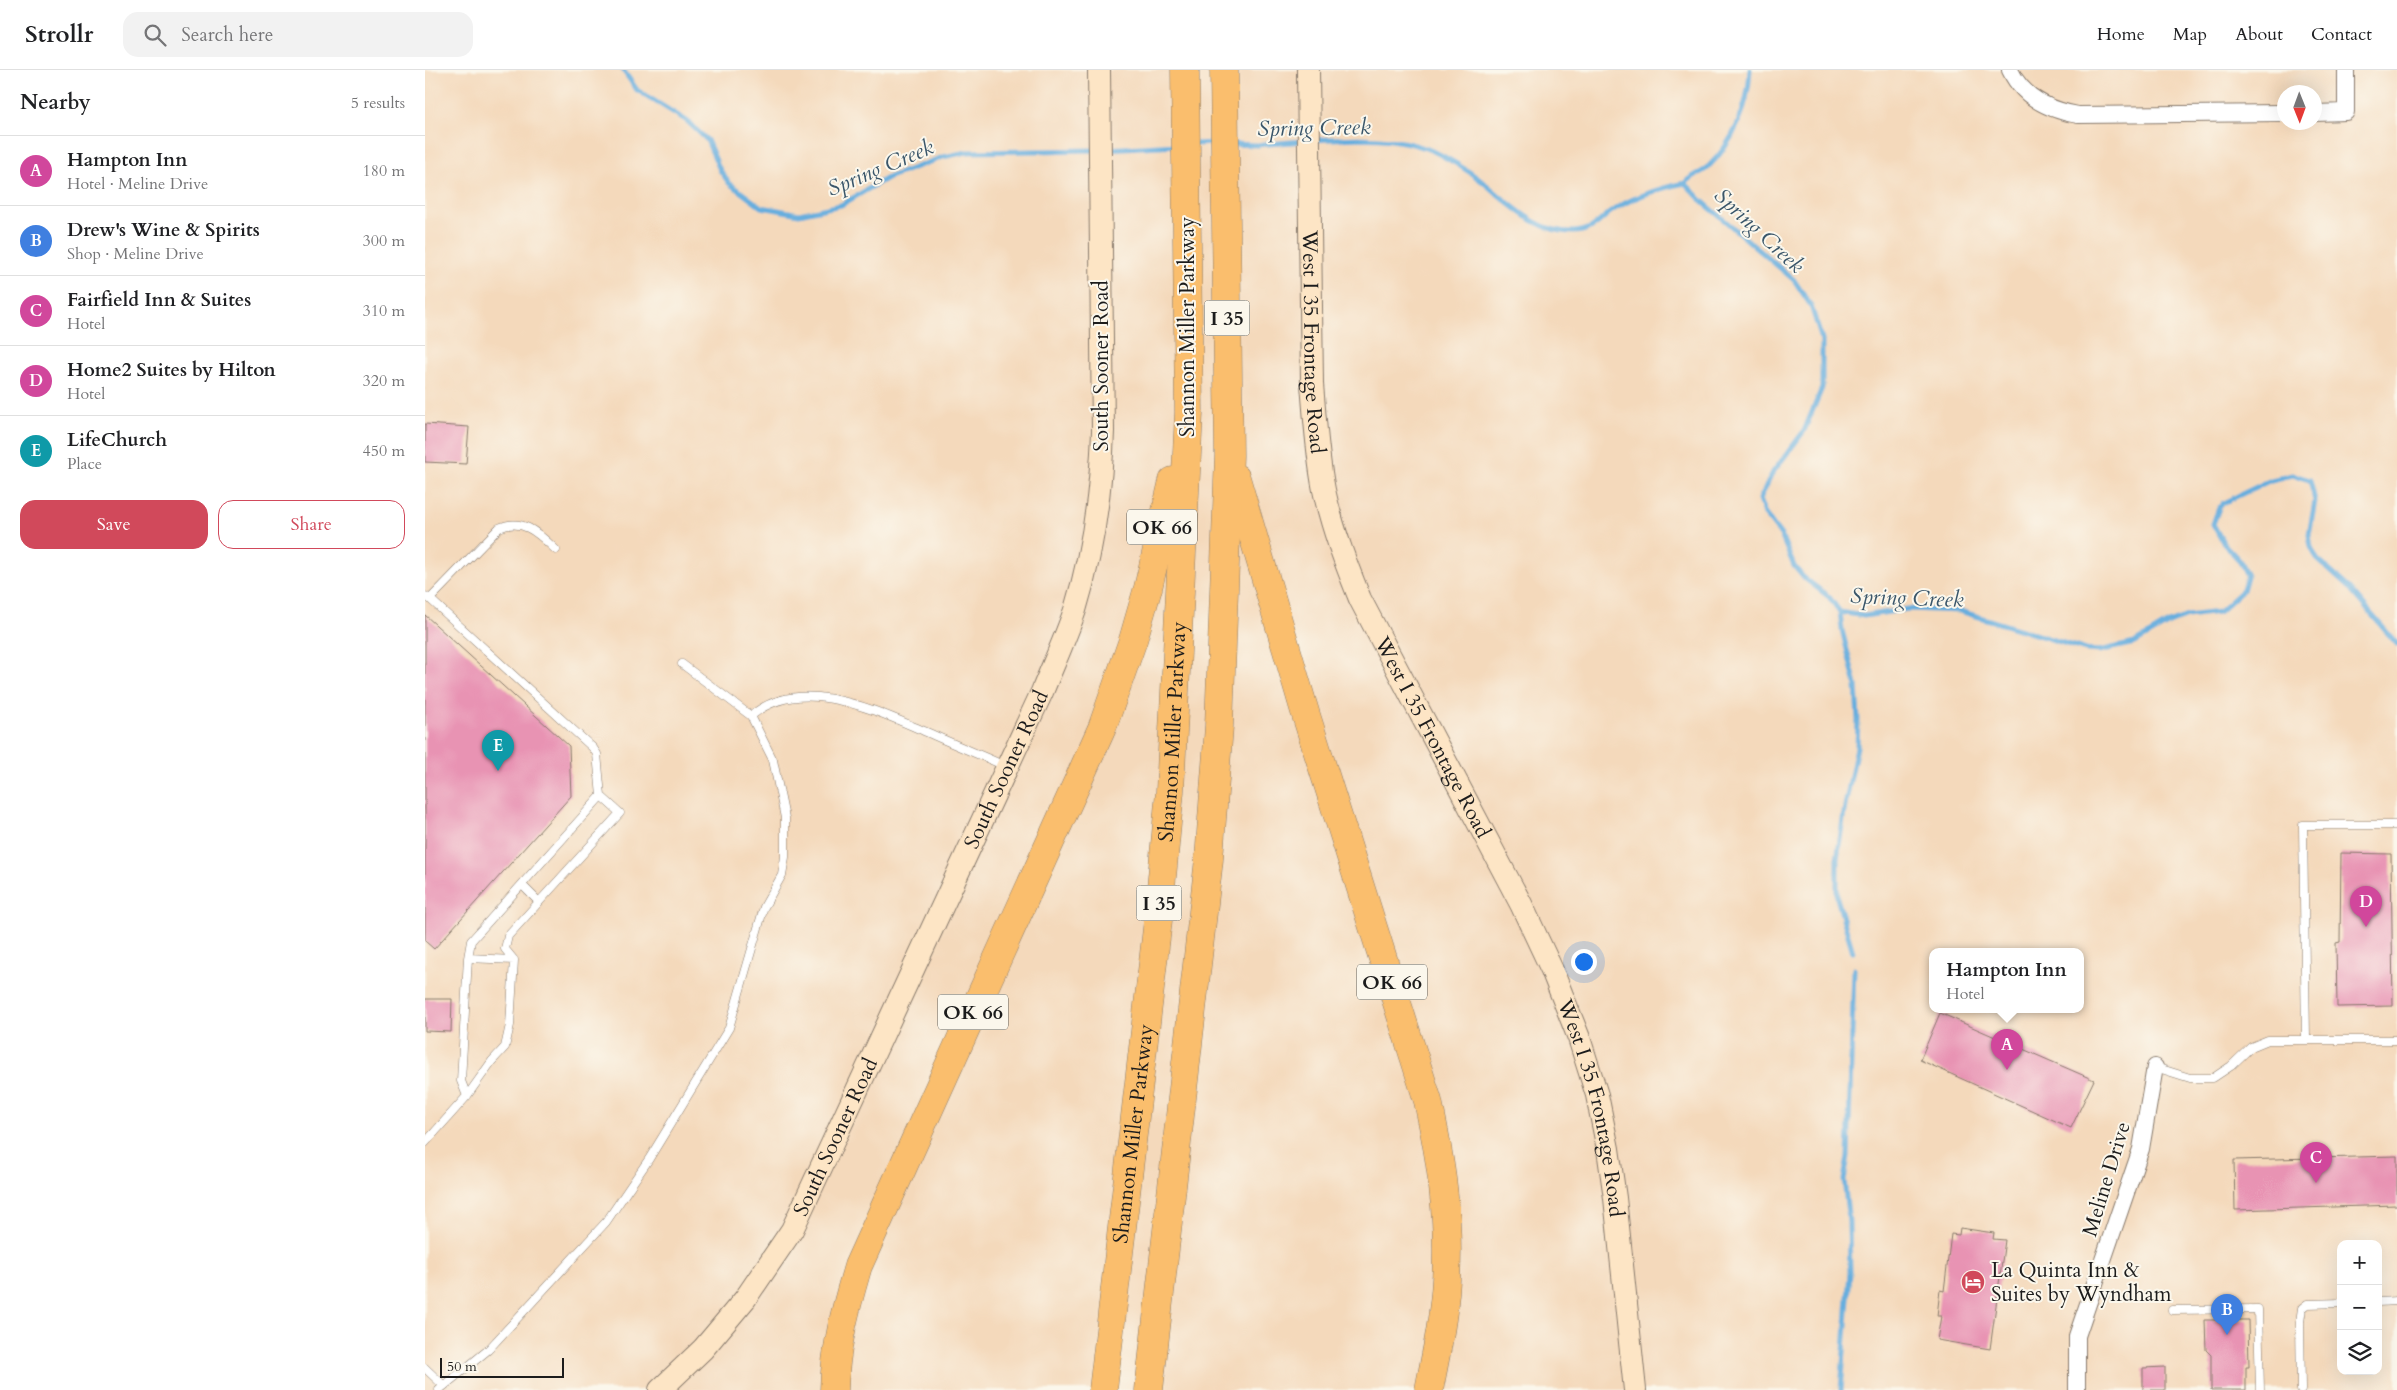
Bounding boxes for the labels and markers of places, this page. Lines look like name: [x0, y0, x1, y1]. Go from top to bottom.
pin: E: [482, 730, 514, 771]
pin: D: [2350, 886, 2382, 927]
pin: A: [1991, 1029, 2023, 1070]
pin: C: [2300, 1142, 2332, 1183]
place label: La Quinta Inn & Suites by Wyndham: [1991, 1256, 2172, 1309]
hotel icon: La Quinta Inn & Suites by Wyndham: [1960, 1269, 1986, 1295]
pin: B: [2211, 1294, 2243, 1335]

